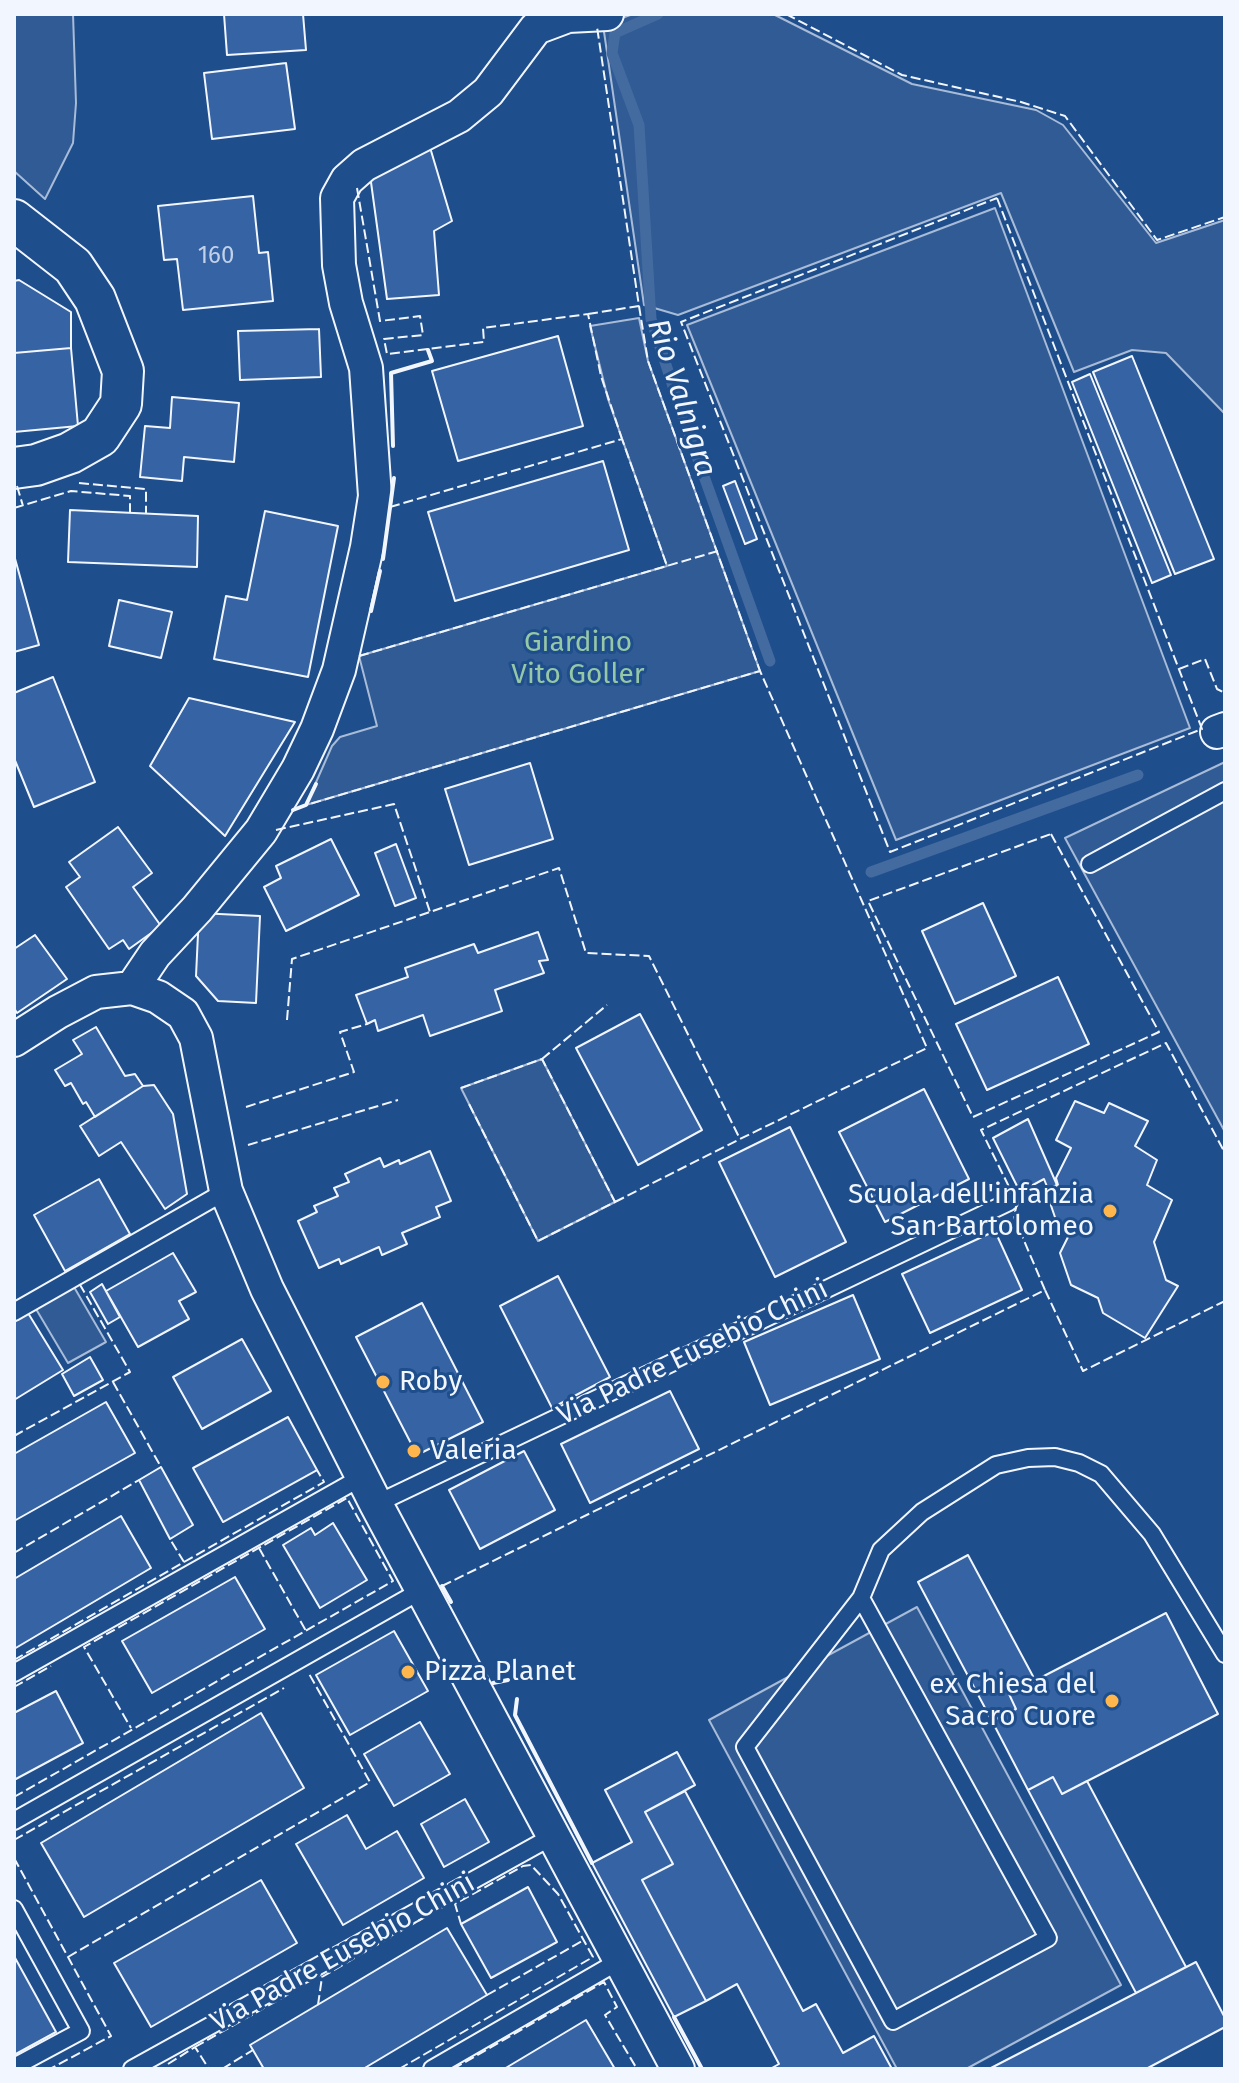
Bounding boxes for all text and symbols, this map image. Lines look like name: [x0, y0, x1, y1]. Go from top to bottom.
house number: 160: [198, 242, 234, 270]
water label: Rio Valnigra: [639, 315, 723, 481]
park label: Giardino Vito Goller: [511, 626, 645, 692]
place label: Scuola dell'infanzia San Bartolomeo: [848, 1178, 1094, 1244]
marker: Scuola dell'infanzia San Bartolomeo: [1101, 1202, 1119, 1220]
street label: Via Padre Eusebio Chini: [552, 1273, 834, 1433]
place label: Roby: [399, 1365, 462, 1399]
marker: Roby: [374, 1373, 392, 1391]
place label: Valeria: [430, 1434, 517, 1468]
marker: Valeria: [405, 1442, 423, 1460]
place label: Pizza Planet: [424, 1655, 576, 1689]
marker: Pizza Planet: [399, 1663, 417, 1681]
place label: ex Chiesa del Sacro Cuore: [929, 1668, 1096, 1734]
marker: ex Chiesa del Sacro Cuore: [1103, 1692, 1121, 1710]
street label: Via Padre Eusebio Chini: [205, 1866, 481, 2040]

